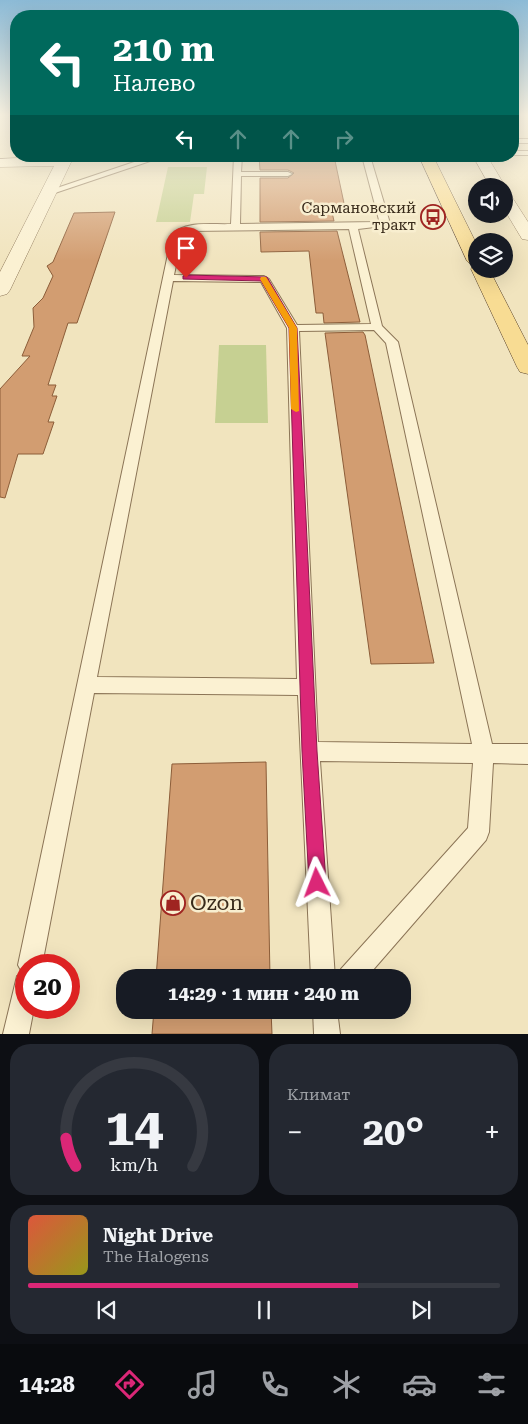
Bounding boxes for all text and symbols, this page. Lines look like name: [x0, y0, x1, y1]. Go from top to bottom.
text: 210 m: [113, 29, 214, 70]
icon: left: [30, 30, 95, 95]
text: Налево: [113, 71, 196, 96]
icon: left: [171, 125, 199, 153]
icon: ahead: [224, 125, 252, 153]
icon: ahead: [277, 125, 305, 153]
icon: right: [330, 125, 358, 153]
map controls: [468, 178, 513, 278]
button: sound: [468, 178, 513, 223]
place label: Сармановский тракт: [301, 199, 416, 234]
bus stop icon: Сармановский тракт: [420, 204, 446, 230]
pin: [165, 227, 207, 278]
button: layers: [468, 233, 513, 278]
icon: arrive: [172, 234, 200, 262]
position arrow: [290, 856, 342, 908]
shop icon: Ozon: [160, 890, 186, 916]
place label: Ozon: [190, 891, 243, 915]
speed limit sign: 20: [15, 954, 80, 1019]
text: 14:29 · 1 мин · 240 m: [168, 982, 359, 1005]
text: Климат: [287, 1085, 350, 1104]
text: 14: [105, 1097, 164, 1158]
text: 20°: [363, 1110, 424, 1154]
text: −: [287, 1116, 303, 1149]
text: +: [484, 1116, 500, 1149]
text: km/h: [111, 1154, 159, 1175]
text: Night Drive: [103, 1224, 213, 1247]
text: The Halogens: [103, 1247, 209, 1266]
icon: previous: [93, 1296, 121, 1324]
icon: pause: [250, 1296, 278, 1324]
icon: next: [407, 1296, 435, 1324]
icon: directions: [112, 1367, 147, 1402]
icon: music: [185, 1367, 220, 1402]
icon: phone: [257, 1367, 292, 1402]
icon: climate: [329, 1367, 364, 1402]
icon: car: [402, 1367, 437, 1402]
icon: filters: [474, 1367, 509, 1402]
text: 14:28: [19, 1372, 75, 1397]

